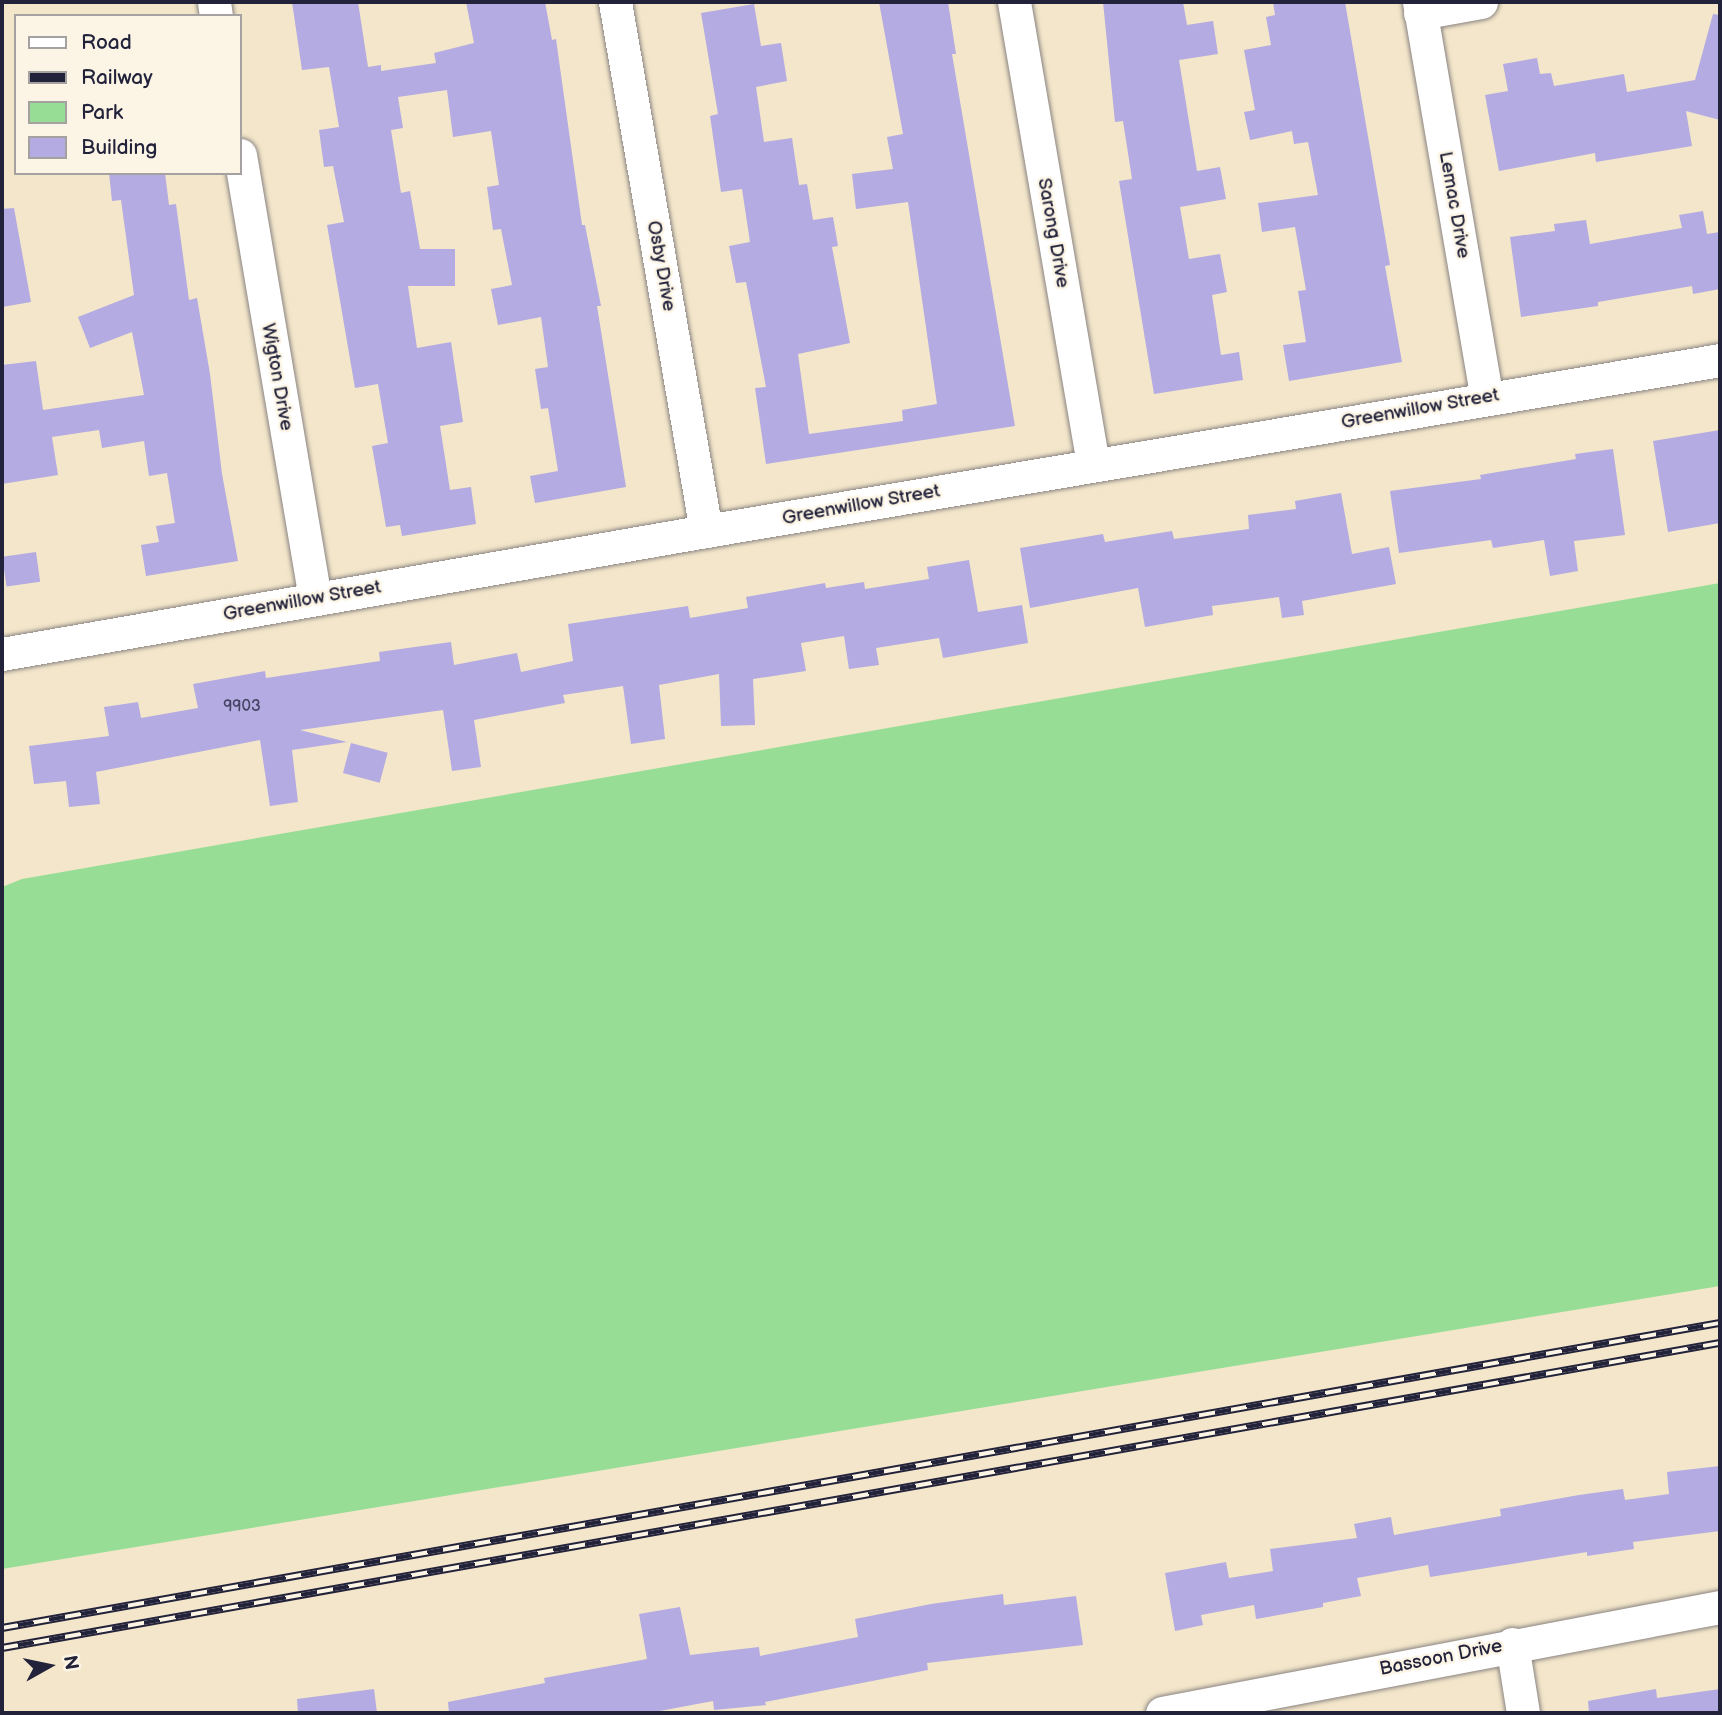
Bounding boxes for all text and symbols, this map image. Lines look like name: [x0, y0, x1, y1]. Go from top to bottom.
legend: [14, 14, 242, 175]
text: Road: [81, 30, 132, 55]
text: Railway: [81, 65, 153, 90]
text: Park: [81, 100, 123, 125]
text: Building: [81, 135, 157, 160]
street label: Lemac Drive: [1433, 150, 1475, 260]
street label: Sarong Drive: [1032, 176, 1074, 290]
street label: Osby Drive: [642, 218, 680, 314]
street label: Wigton Drive: [256, 322, 298, 432]
street label: Greenwillow Street: [1339, 384, 1501, 434]
street label: Greenwillow Street: [780, 480, 942, 530]
street label: Greenwillow Street: [221, 576, 383, 626]
house number: 9903: [223, 697, 261, 717]
north arrow: [14, 1631, 84, 1701]
street label: Bassoon Drive: [1378, 1635, 1504, 1681]
text: N: [58, 1654, 83, 1671]

